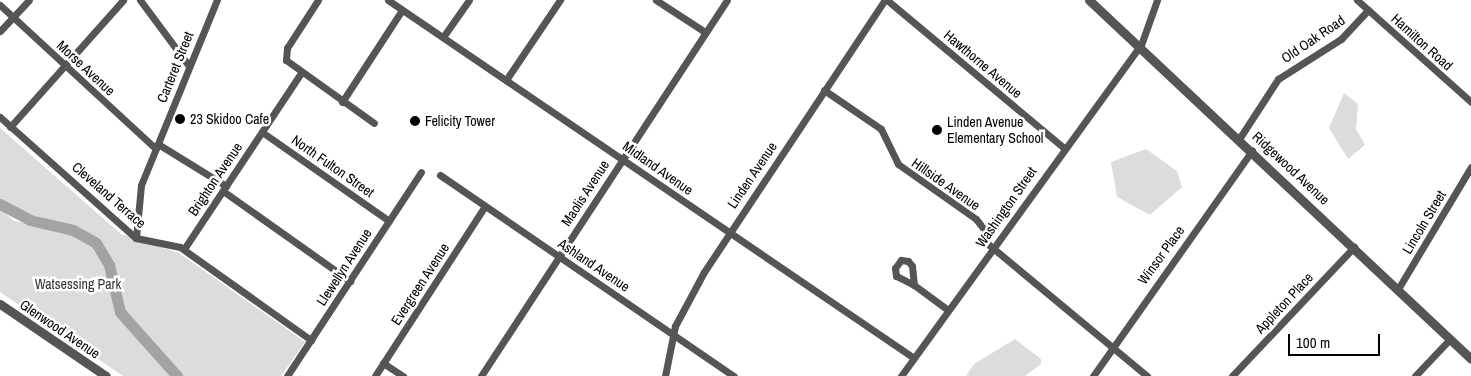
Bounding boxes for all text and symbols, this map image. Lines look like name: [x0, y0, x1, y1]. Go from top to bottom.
street label: Hamilton Road: [1388, 10, 1456, 74]
street label: Old Oak Road: [1278, 12, 1348, 66]
street label: Hawthorne Avenue: [940, 26, 1026, 102]
street label: Carteret Street: [153, 29, 197, 105]
street label: Morse Avenue: [53, 37, 119, 99]
place label: 23 Skidoo Cafe: [190, 111, 269, 127]
marker: 23 Skidoo Cafe: [174, 113, 186, 125]
place label: Felicity Tower: [425, 113, 495, 129]
place label: Linden Avenue Elementary School: [947, 114, 1043, 146]
marker: Felicity Tower: [409, 115, 421, 127]
marker: Linden Avenue Elementary School: [931, 124, 943, 136]
street label: Ridgewood Avenue: [1249, 128, 1333, 208]
street label: North Fulton Street: [288, 131, 378, 201]
street label: Midland Avenue: [619, 137, 697, 199]
street label: Linden Avenue: [723, 138, 781, 212]
street label: Brighton Avenue: [184, 139, 246, 219]
street label: Hillside Avenue: [908, 154, 984, 214]
street label: Maolis Avenue: [557, 157, 613, 229]
street label: Cleveland Terrace: [69, 158, 149, 232]
street label: Washington Street: [972, 163, 1040, 251]
street label: Lincoln Street: [1399, 187, 1449, 257]
street label: Winsor Place: [1134, 222, 1188, 288]
street label: Llewellyn Avenue: [313, 225, 375, 309]
street label: Ashland Avenue: [555, 235, 633, 295]
street label: Evergreen Avenue: [387, 240, 453, 328]
street label: Appleton Place: [1252, 269, 1316, 337]
park label: Watsessing Park: [35, 276, 121, 292]
street label: Glenwood Avenue: [16, 296, 104, 362]
scale bar: [1291, 324, 1384, 356]
text: 100 m: [1296, 332, 1330, 353]

